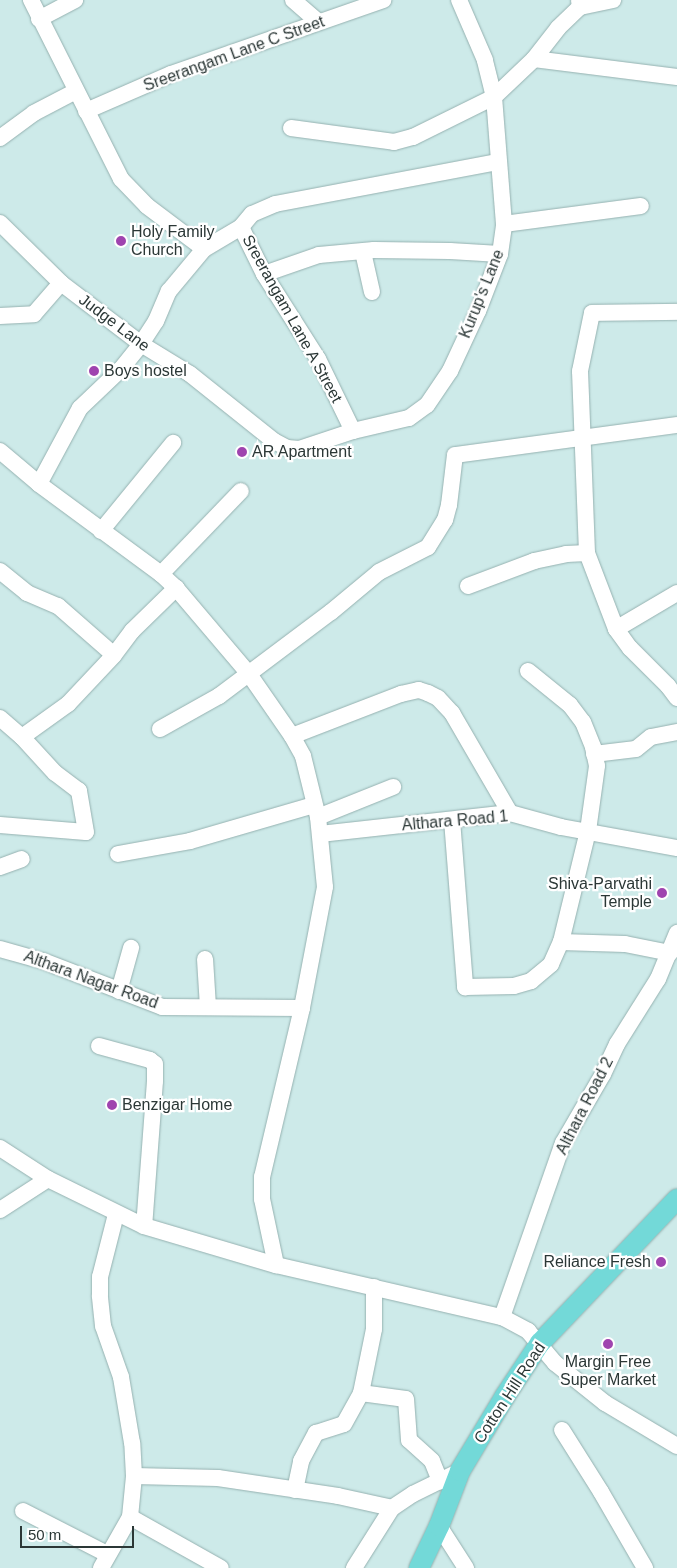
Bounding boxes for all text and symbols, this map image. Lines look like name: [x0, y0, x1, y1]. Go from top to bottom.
street label: Sreerangam Lane C Street: [141, 12, 327, 96]
place label: Holy Family Church: [131, 222, 215, 260]
street label: Sreerangam Lane A Street: [237, 231, 347, 407]
marker: Holy Family Church: [115, 235, 127, 247]
street label: Kurup's Lane: [456, 247, 508, 341]
street label: Judge Lane: [75, 290, 153, 356]
place label: Boys hostel: [104, 361, 187, 381]
marker: Boys hostel: [88, 365, 100, 377]
place label: AR Apartment: [252, 442, 352, 462]
marker: AR Apartment: [236, 446, 248, 458]
street label: Althara Road 1: [401, 807, 509, 835]
place label: Shiva-Parvathi Temple: [548, 874, 652, 912]
marker: Shiva-Parvathi Temple: [656, 887, 668, 899]
street label: Althara Nagar Road: [21, 947, 161, 1013]
street label: Althara Road 2: [552, 1054, 618, 1158]
place label: Benzigar Home: [122, 1095, 232, 1115]
marker: Benzigar Home: [106, 1099, 118, 1111]
place label: Reliance Fresh: [543, 1252, 651, 1272]
marker: Reliance Fresh: [655, 1256, 667, 1268]
marker: Margin Free Super Market: [602, 1338, 614, 1350]
street label: Cotton Hill Road: [470, 1339, 550, 1447]
place label: Margin Free Super Market: [560, 1352, 656, 1390]
scale bar: [22, 1516, 136, 1548]
text: 50 m: [28, 1526, 61, 1543]

